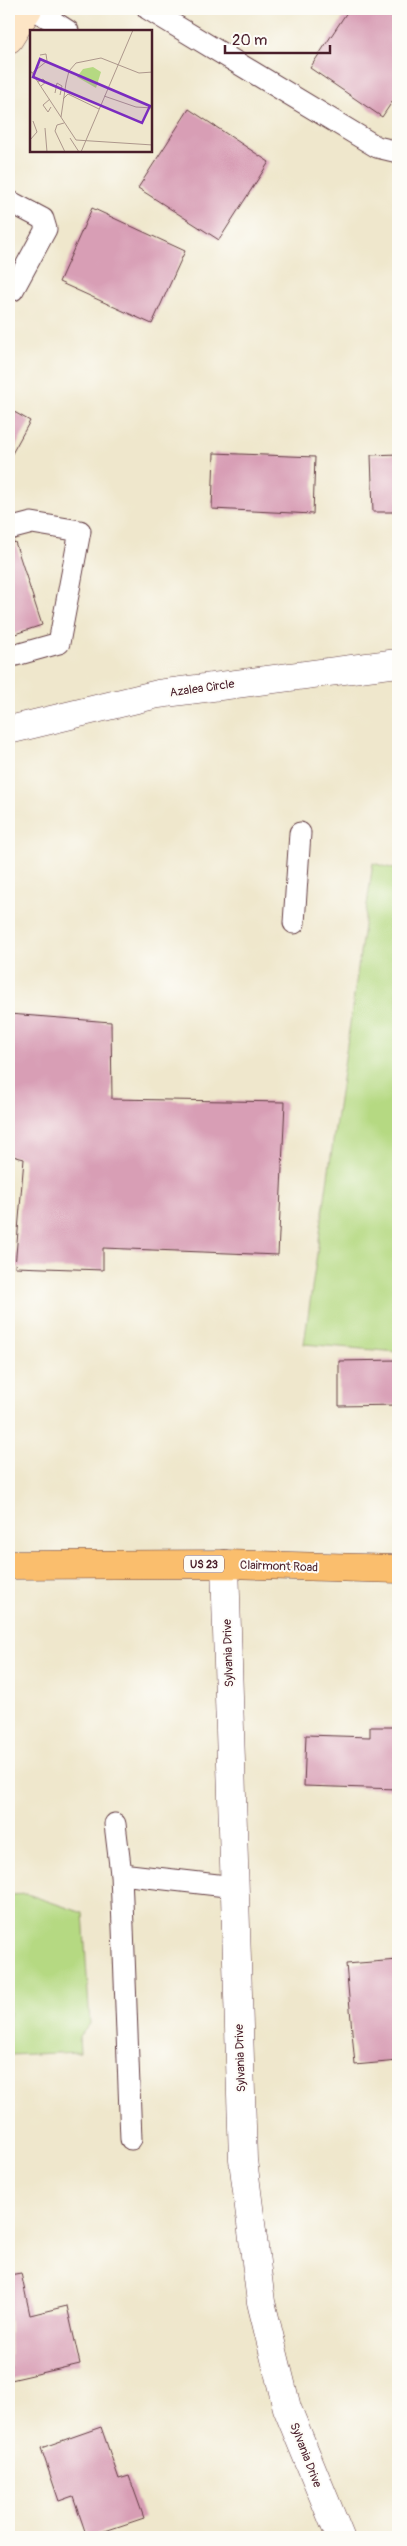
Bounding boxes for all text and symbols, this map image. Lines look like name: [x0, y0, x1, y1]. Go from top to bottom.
scale bar: [225, 22, 330, 54]
inset map: [30, 30, 152, 152]
text: 20 m: [232, 31, 267, 50]
street label: Azalea Circle: [169, 677, 235, 700]
road number: US 23: [184, 1556, 224, 1572]
street label: Clairmont Road: [240, 1558, 318, 1575]
street label: Sylvania Drive: [220, 1619, 237, 1687]
street label: Sylvania Drive: [232, 2024, 249, 2092]
street label: Sylvania Drive: [286, 2421, 325, 2490]

